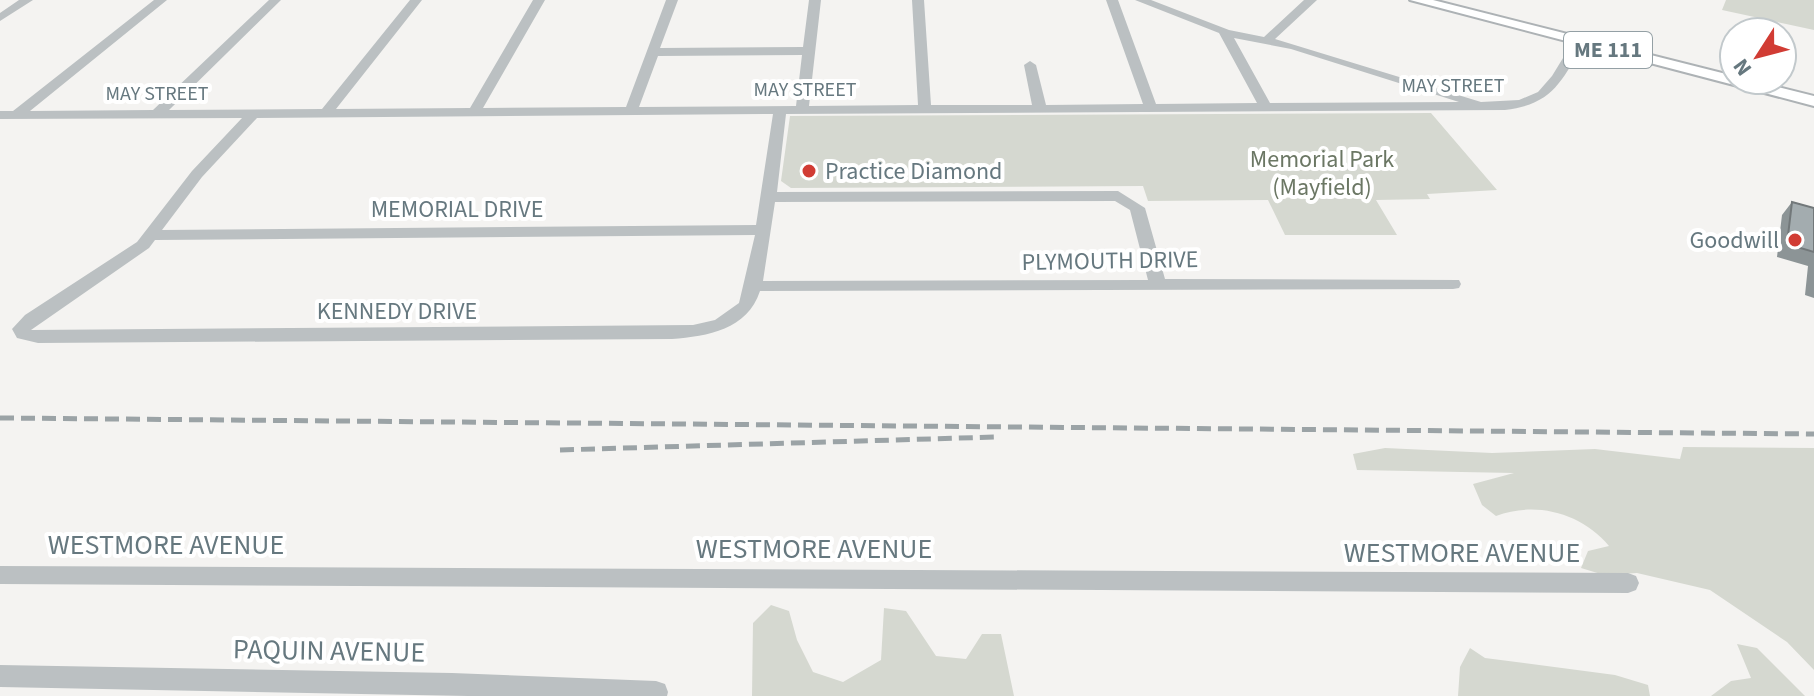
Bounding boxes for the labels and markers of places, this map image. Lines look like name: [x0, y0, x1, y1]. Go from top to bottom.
place label: Practice Diamond: [825, 154, 1002, 189]
marker: Practice Diamond: [800, 162, 818, 180]
place label: Goodwill: [1689, 223, 1779, 258]
marker: Goodwill: [1786, 231, 1804, 249]

